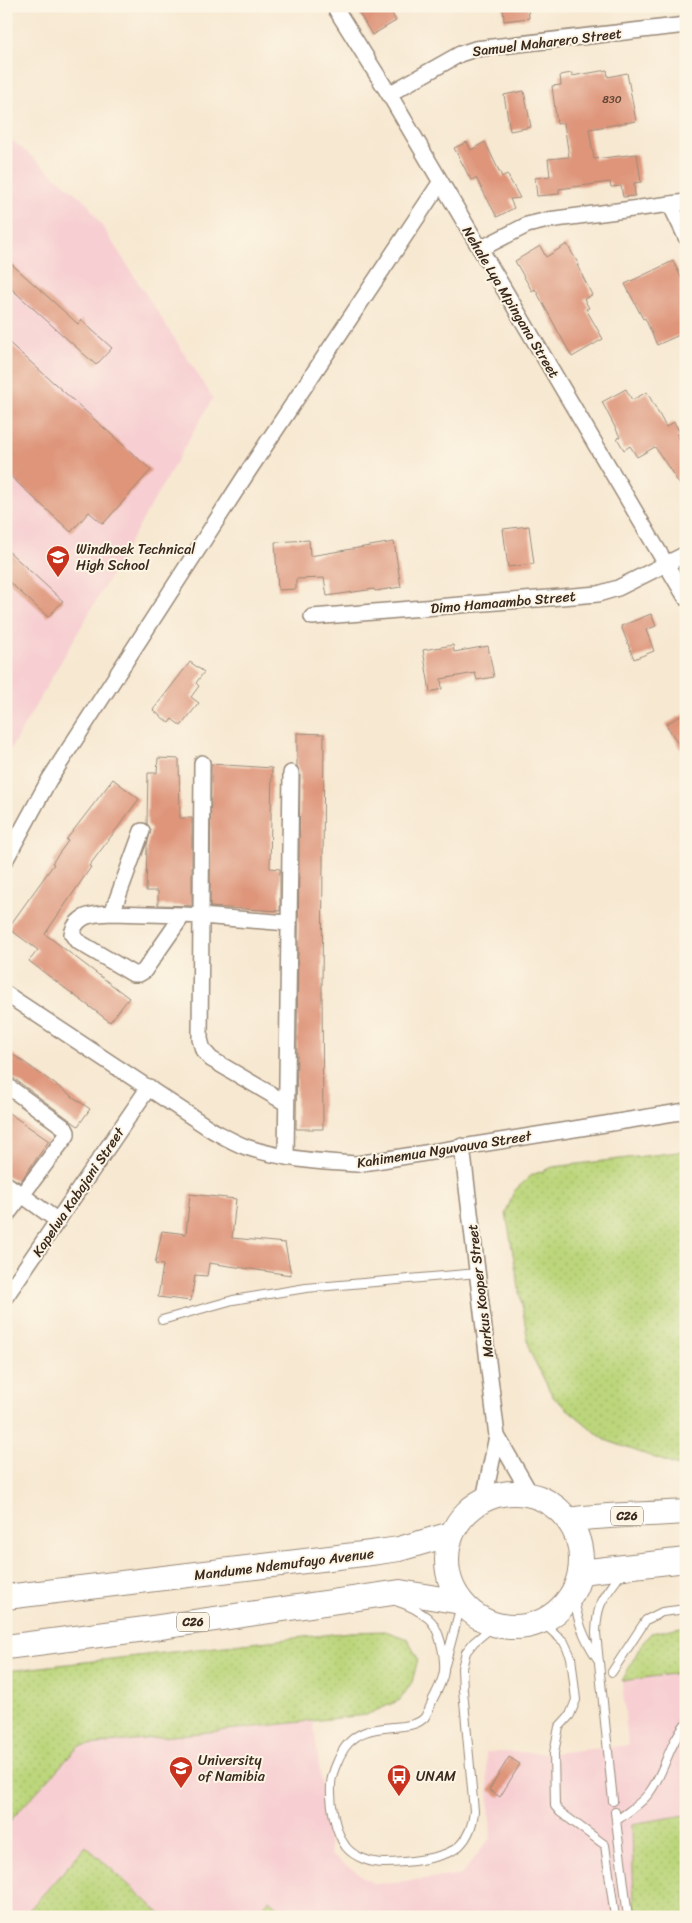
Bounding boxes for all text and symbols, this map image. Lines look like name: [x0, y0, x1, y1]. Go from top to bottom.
street label: Samuel Maharero Street: [471, 21, 623, 64]
house number: 830: [602, 90, 622, 109]
street label: Nehale Lya Mpingana Street: [455, 221, 566, 383]
place label: Windhoek Technical High School: [76, 537, 196, 578]
school or university icon: Windhoek Technical High School: [45, 544, 71, 578]
street label: Dimo Hamaambo Street: [429, 584, 577, 621]
street label: Kapelwa Kabajani Street: [26, 1121, 132, 1262]
street label: Kahimemua Nguvauva Street: [355, 1123, 534, 1176]
street label: Markus Kooper Street: [460, 1223, 501, 1359]
road number: C26: [611, 1506, 643, 1525]
street label: Mandume Ndemufayo Avenue: [193, 1541, 375, 1588]
road number: C26: [177, 1612, 209, 1631]
place label: University of Namibia: [198, 1748, 266, 1789]
school or university icon: University of Namibia: [168, 1755, 194, 1789]
bus stop icon: UNAM: [386, 1763, 412, 1797]
place label: UNAM: [416, 1764, 456, 1789]

